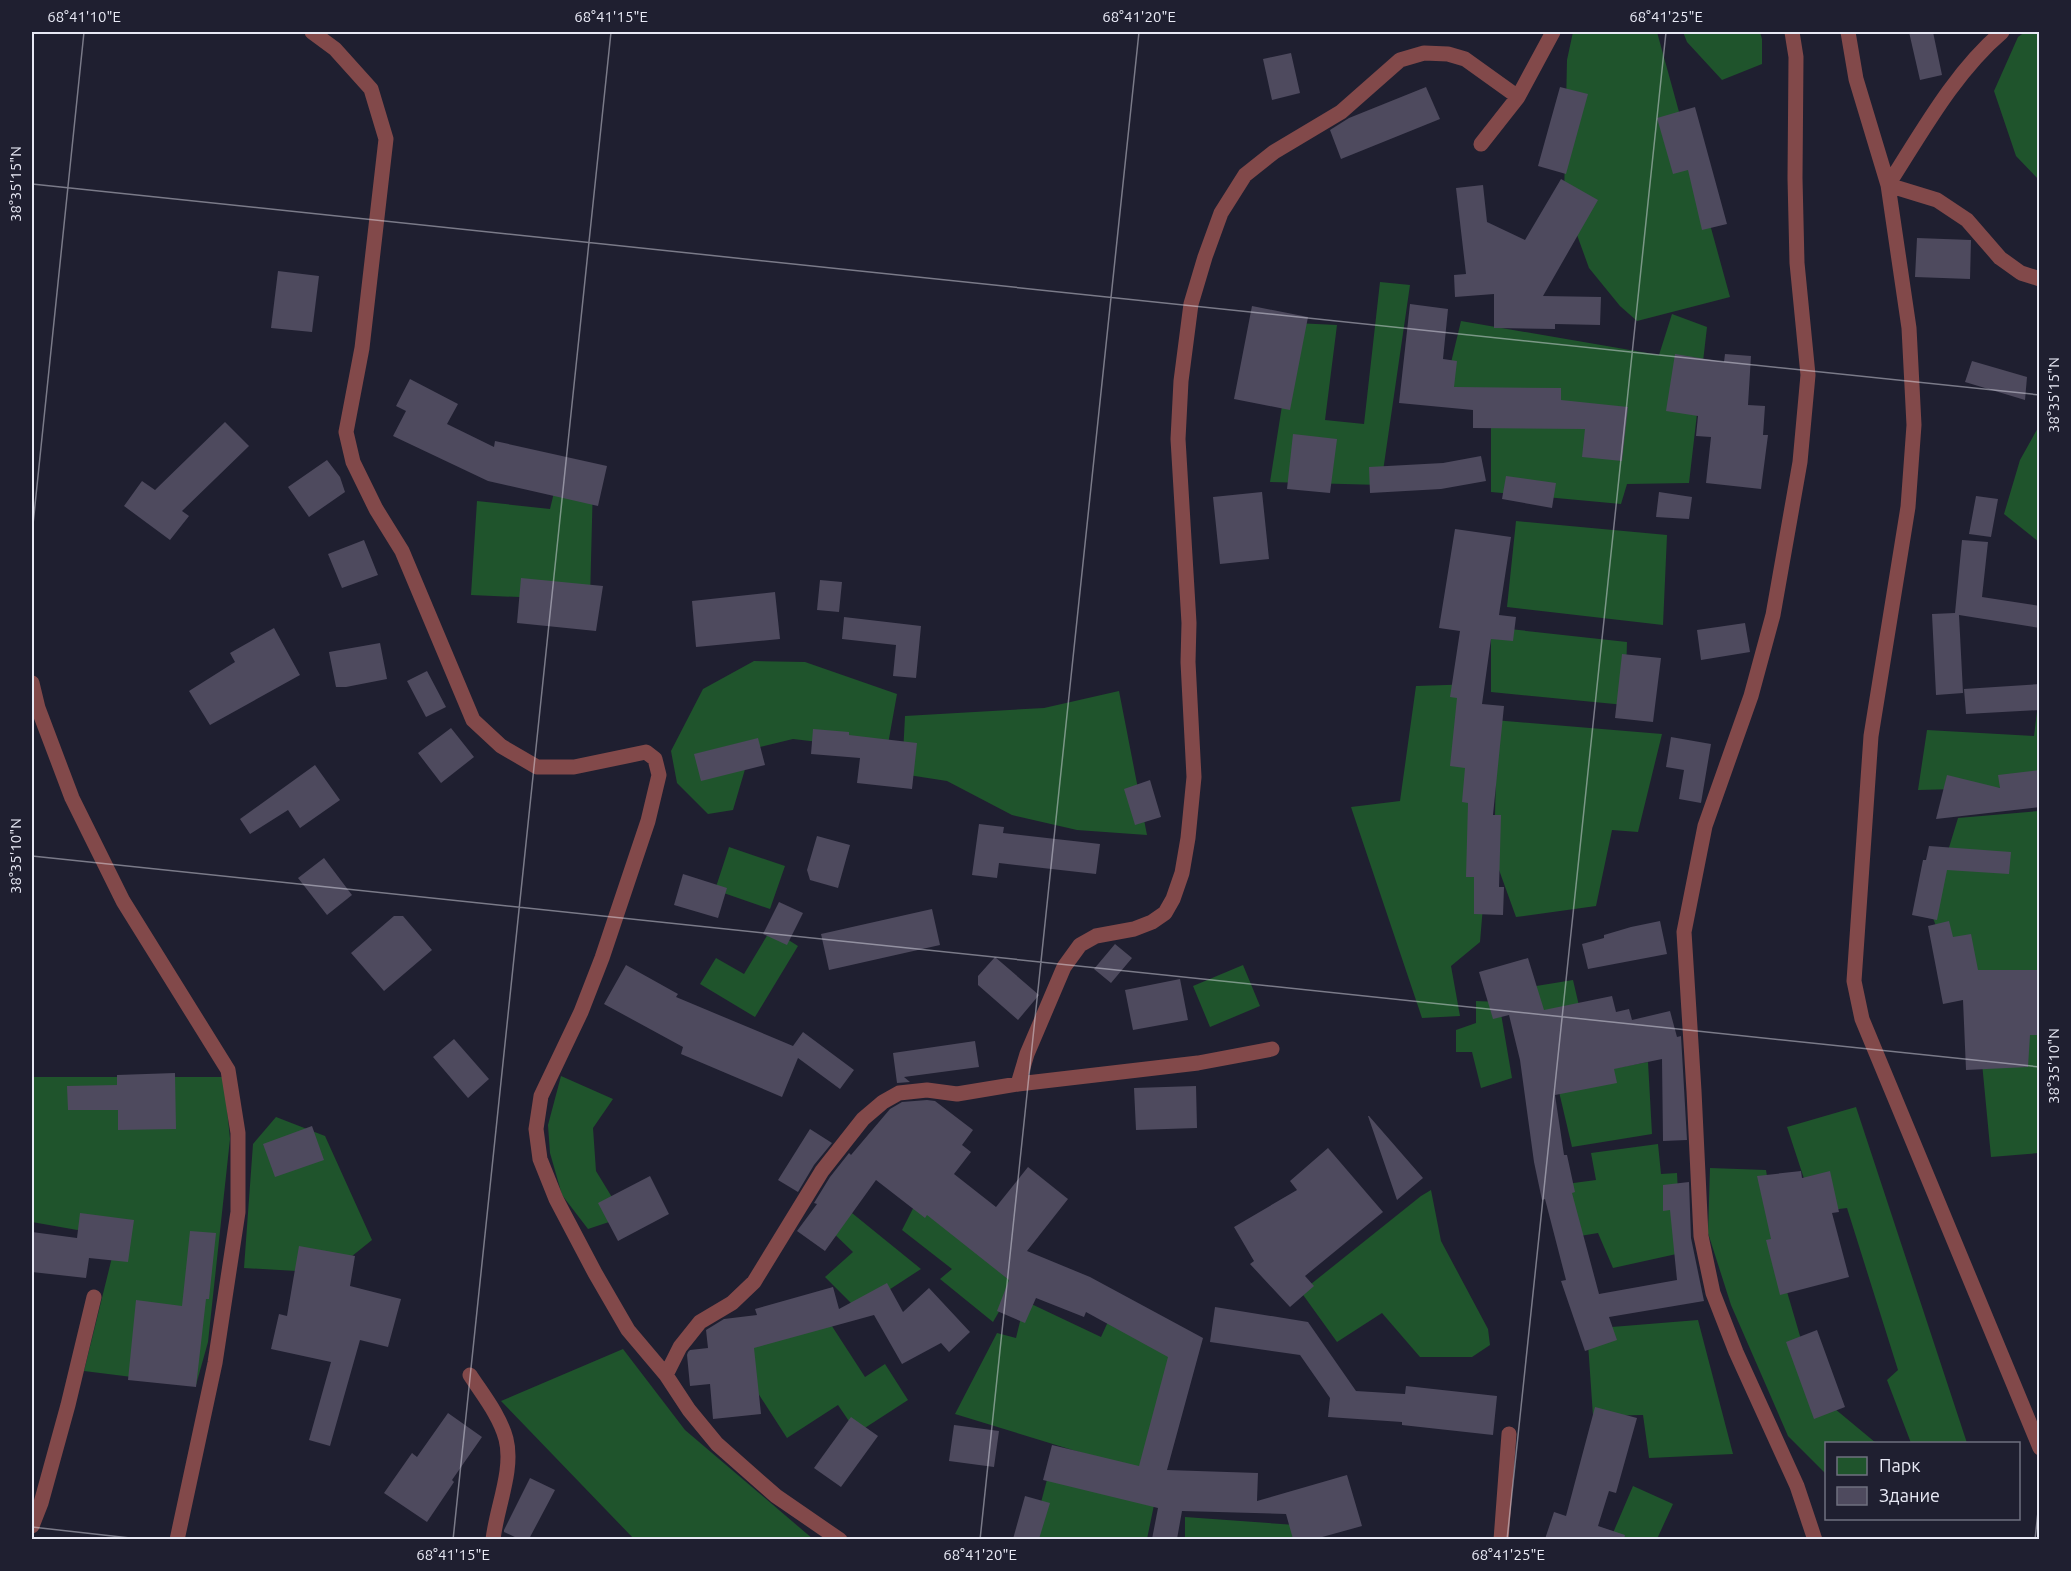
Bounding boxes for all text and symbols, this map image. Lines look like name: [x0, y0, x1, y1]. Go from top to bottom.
text: 68°41'10"E: [47, 8, 121, 25]
text: 68°41'15"E: [574, 8, 648, 25]
text: 68°41'20"E: [1102, 8, 1176, 25]
text: 68°41'25"E: [1629, 8, 1703, 25]
text: 38°35'15"N: [7, 146, 24, 222]
text: 38°35'15"N: [2045, 357, 2062, 433]
text: 38°35'10"N: [7, 818, 24, 894]
text: 38°35'10"N: [2045, 1028, 2062, 1104]
legend: [1825, 1442, 2020, 1520]
text: Парк: [1879, 1455, 1920, 1475]
text: Здание: [1879, 1485, 1940, 1505]
text: 68°41'15"E: [416, 1546, 490, 1563]
text: 68°41'20"E: [943, 1546, 1017, 1563]
text: 68°41'25"E: [1471, 1546, 1545, 1563]

